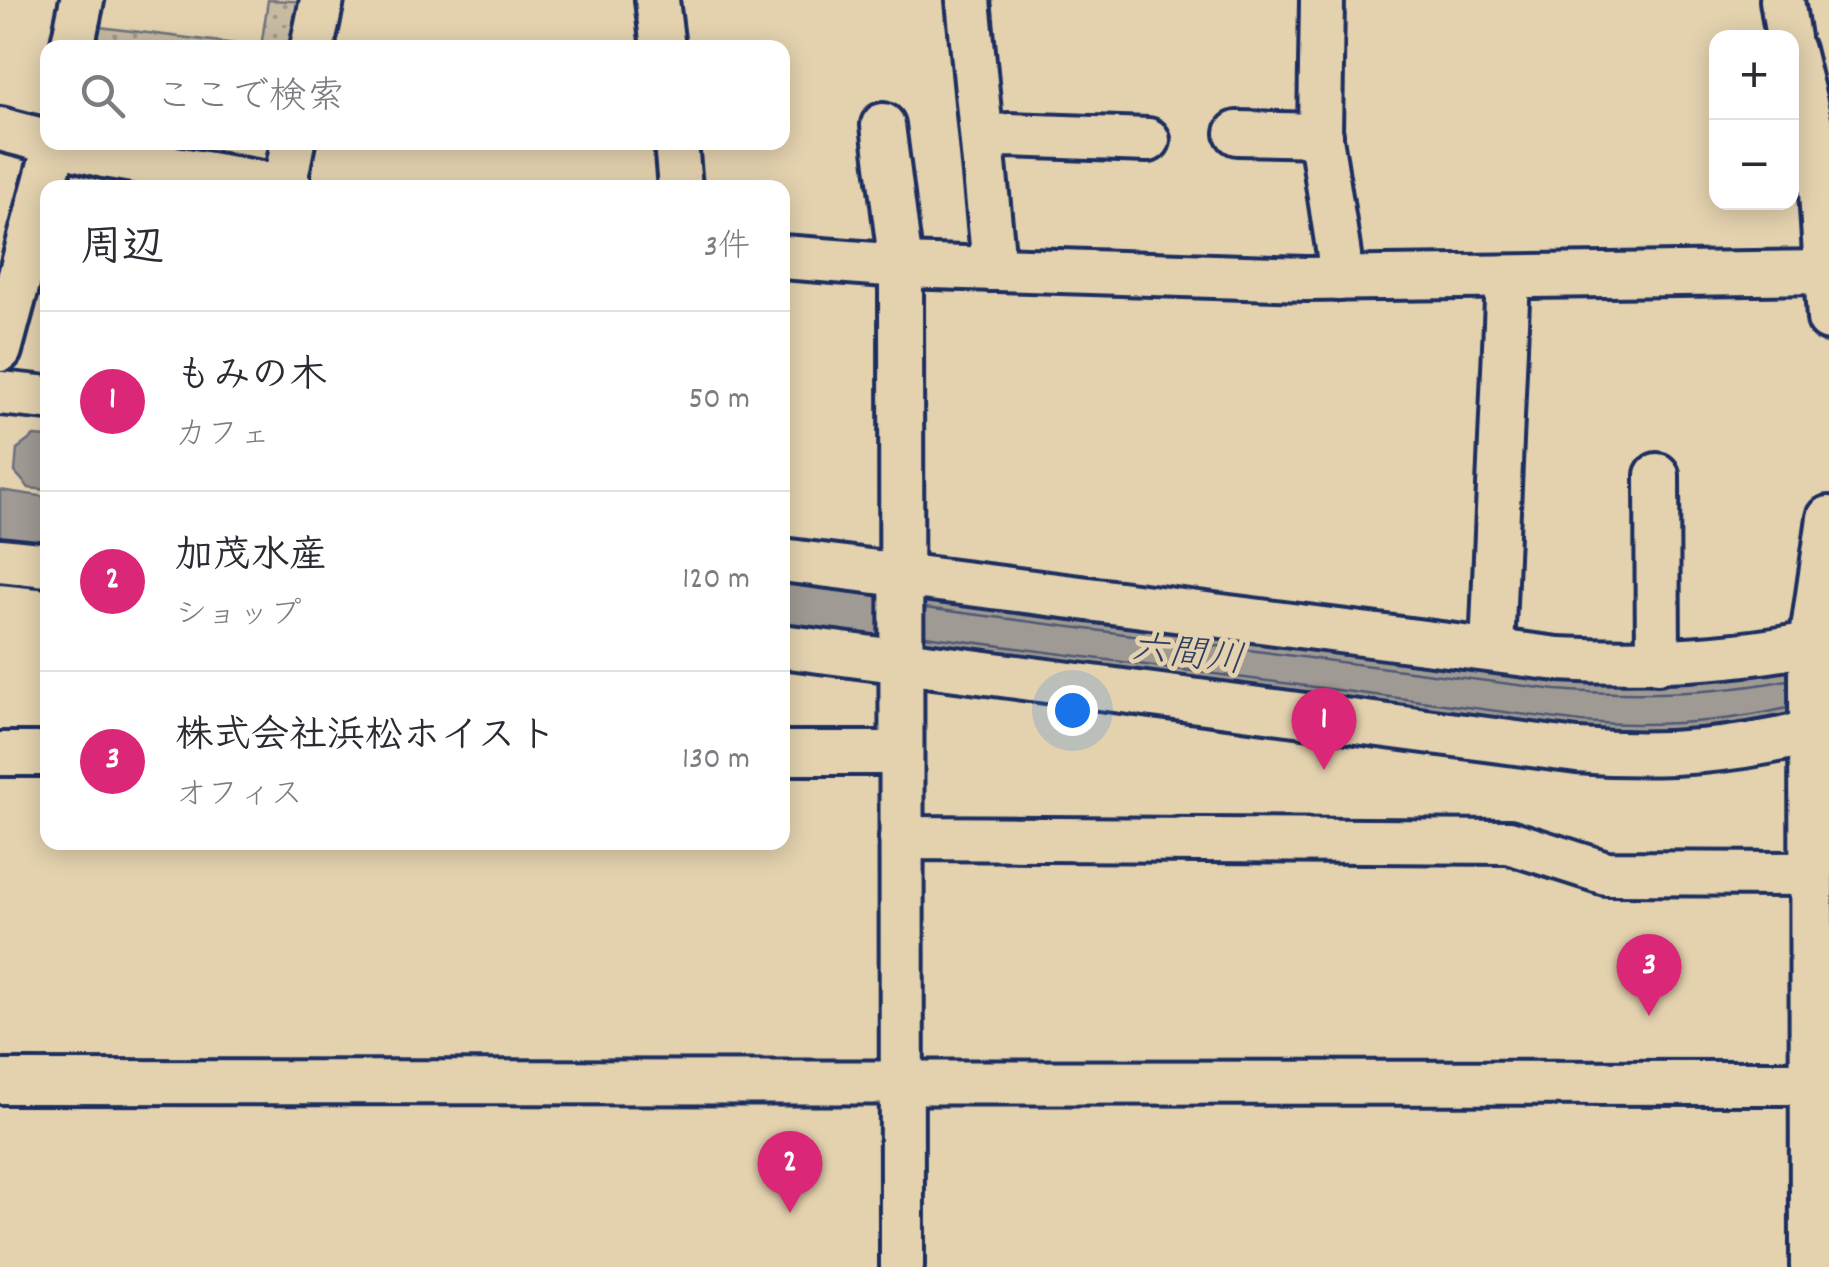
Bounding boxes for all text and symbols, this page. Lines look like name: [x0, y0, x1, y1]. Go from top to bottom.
map controls: [1709, 30, 1799, 210]
button: +: [1709, 30, 1799, 120]
search box: [40, 40, 790, 150]
icon: search: [75, 68, 130, 123]
text: ここで検索: [155, 72, 345, 127]
button: −: [1709, 120, 1799, 210]
text: 周辺: [80, 221, 164, 281]
text: 3件: [704, 226, 750, 272]
text: もみの木: [175, 351, 327, 406]
text: 1: [109, 378, 116, 424]
text: 50 m: [688, 378, 750, 424]
text: カフェ: [175, 414, 271, 460]
text: 加茂水産: [175, 531, 327, 586]
text: 2: [106, 558, 119, 604]
text: 120 m: [682, 558, 750, 604]
text: ショップ: [175, 594, 302, 640]
water label: 六間川: [1127, 623, 1247, 691]
your location: [1047, 685, 1098, 736]
pin: 1: [1292, 688, 1356, 770]
text: 株式会社浜松ホイスト: [175, 711, 557, 766]
text: 3: [105, 738, 120, 784]
text: 130 m: [682, 738, 750, 784]
text: オフィス: [175, 774, 303, 820]
pin: 3: [1616, 934, 1682, 1016]
pin: 2: [758, 1130, 822, 1213]

